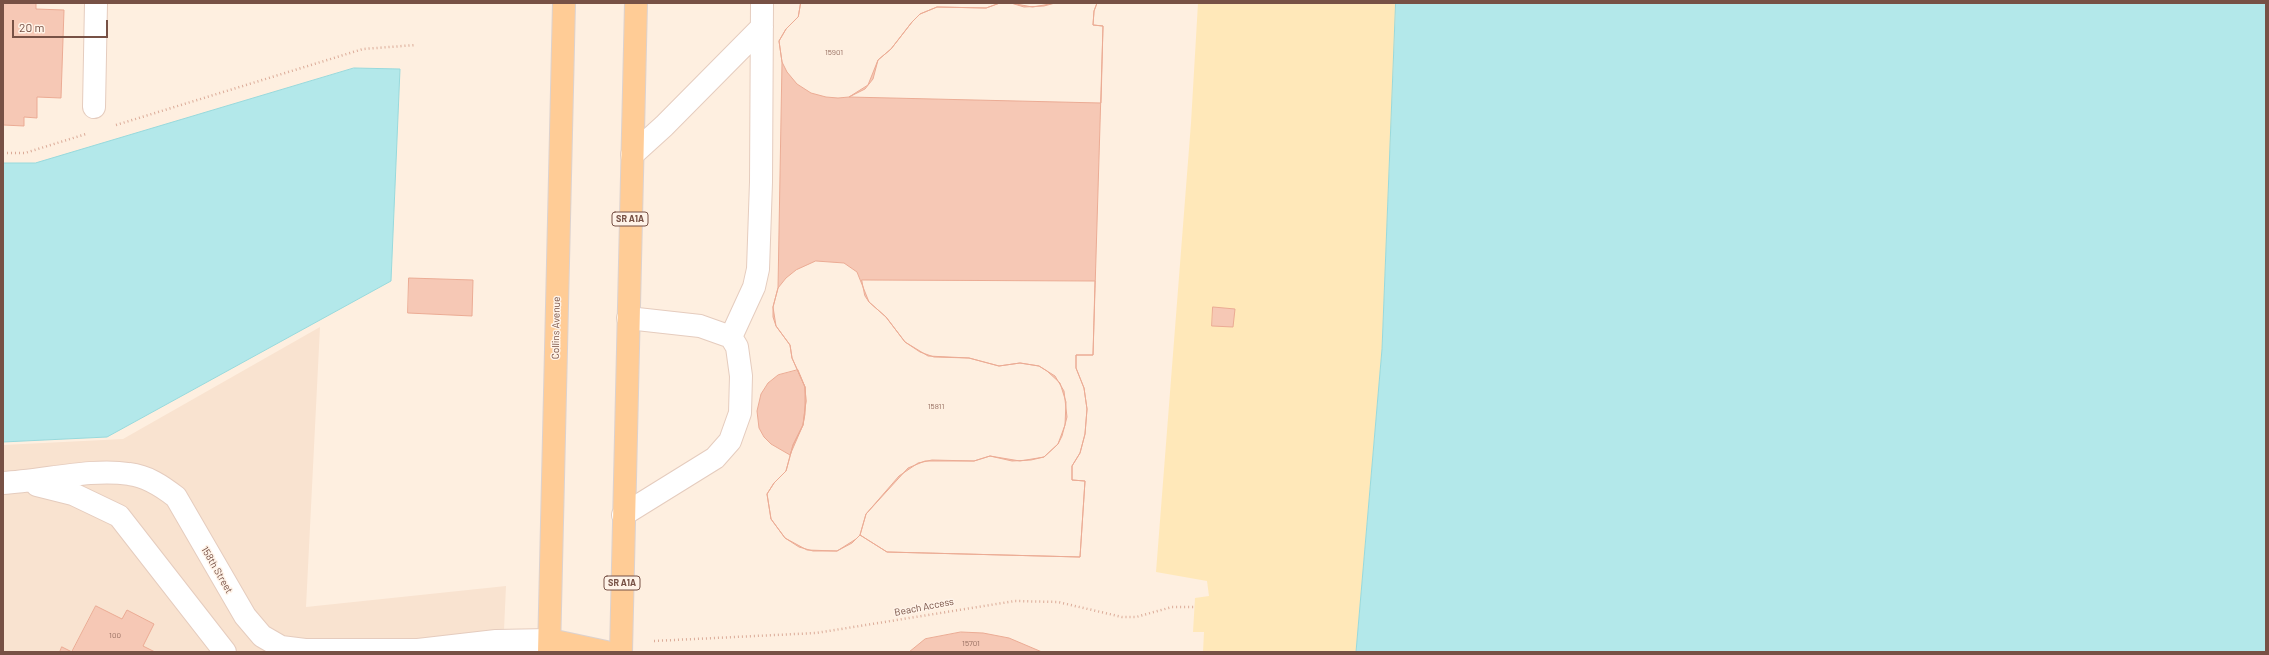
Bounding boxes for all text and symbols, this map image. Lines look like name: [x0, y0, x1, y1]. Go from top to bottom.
scale bar: [14, 12, 110, 38]
text: 20 m: [19, 20, 45, 34]
house number: 15901: [825, 47, 843, 57]
road number: SR A1A: [612, 212, 648, 226]
street label: Collins Avenue: [549, 297, 563, 359]
house number: 15811: [928, 401, 944, 411]
street label: 158th Street: [199, 544, 235, 596]
road number: SR A1A: [604, 576, 640, 590]
street label: Beach Access: [893, 595, 955, 619]
house number: 100: [109, 630, 121, 640]
house number: 15701: [962, 638, 980, 648]

